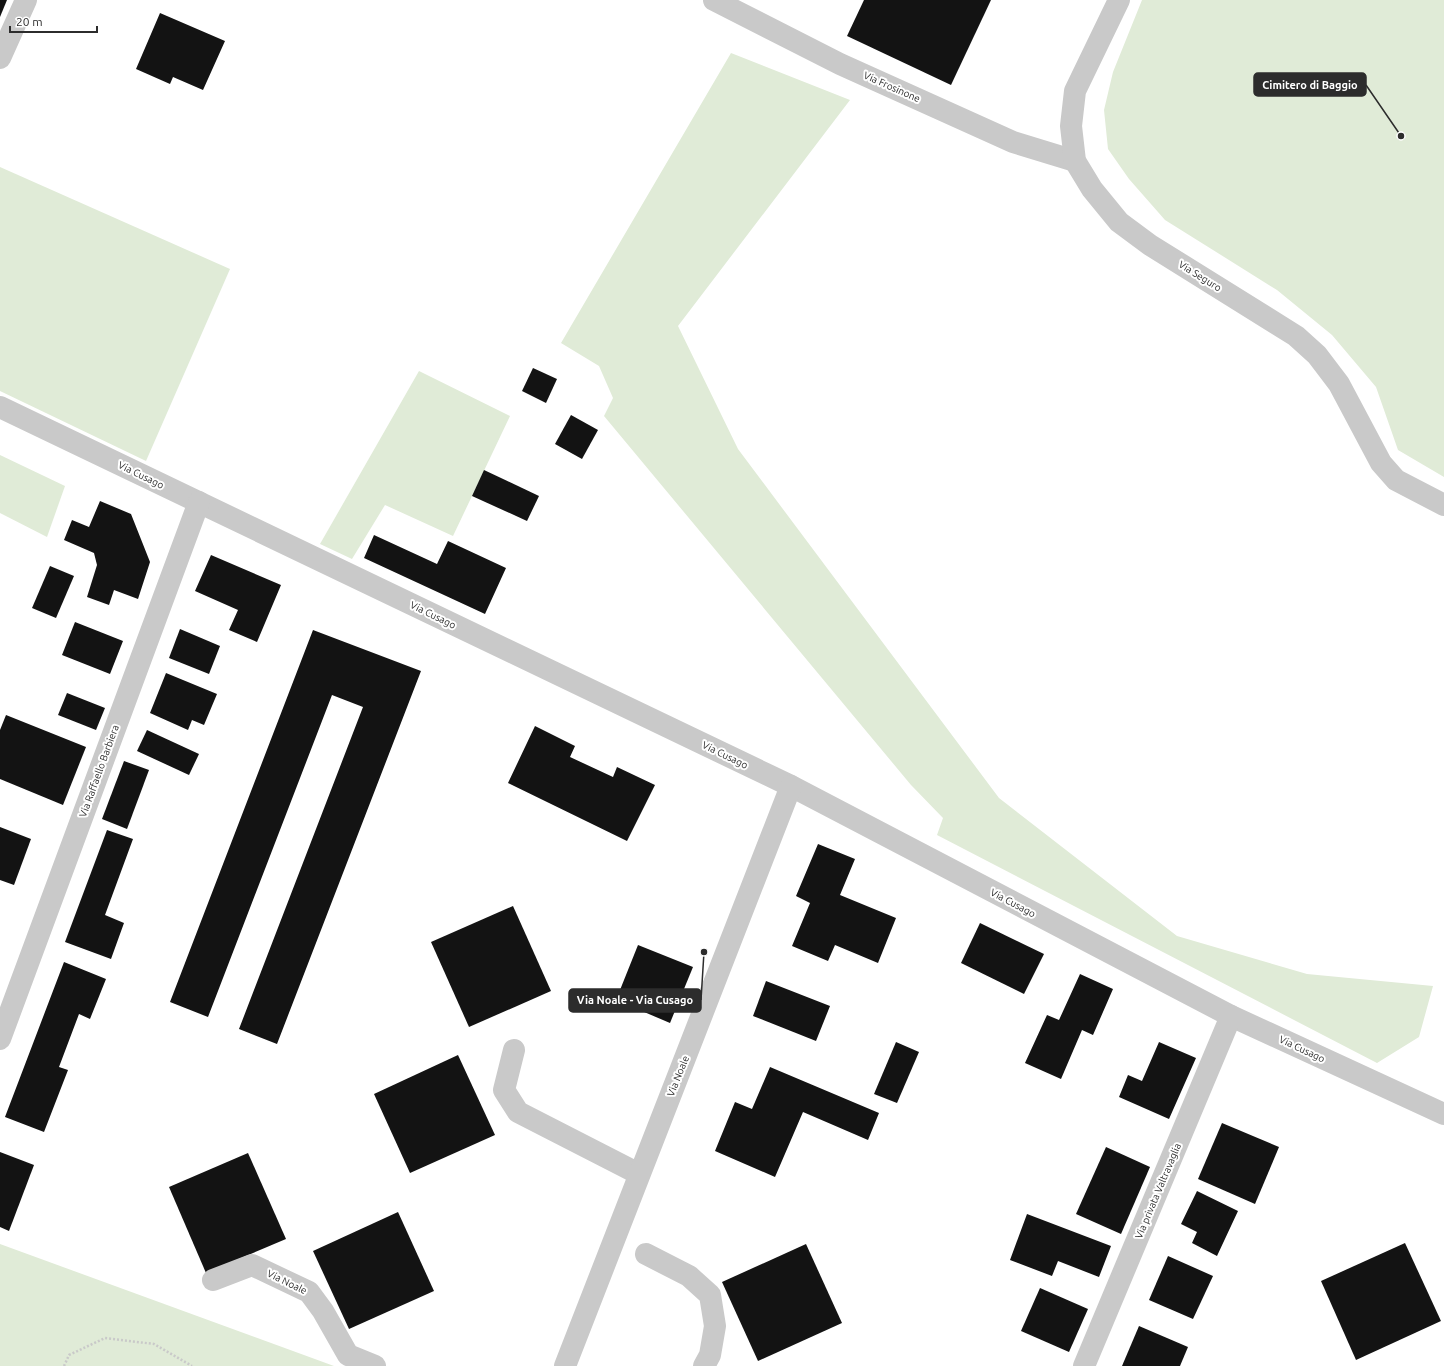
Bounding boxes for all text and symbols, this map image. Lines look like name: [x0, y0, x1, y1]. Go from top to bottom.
scale bar: [10, 8, 97, 34]
text: 20 m: [16, 15, 43, 28]
street label: Via Frosinone: [862, 70, 922, 104]
callout: Cimitero di Baggio: [1254, 73, 1366, 96]
text: Cimitero di Baggio: [1262, 79, 1358, 91]
street label: Via Seguro: [1177, 259, 1224, 294]
street label: Via Cusago: [116, 459, 166, 491]
street label: Via Cusago: [408, 599, 458, 631]
street label: Via Raffaello Barbiera: [77, 723, 121, 819]
street label: Via Cusago: [700, 739, 750, 771]
street label: Via Cusago: [989, 887, 1037, 920]
callout: Via Noale - Via Cusago: [569, 989, 701, 1012]
text: Via Noale - Via Cusago: [577, 994, 694, 1006]
street label: Via Cusago: [1277, 1034, 1327, 1064]
street label: Via Noale: [665, 1054, 691, 1098]
street label: Via privata Valtravaglia: [1133, 1142, 1183, 1240]
street label: Via Noale: [265, 1268, 309, 1296]

